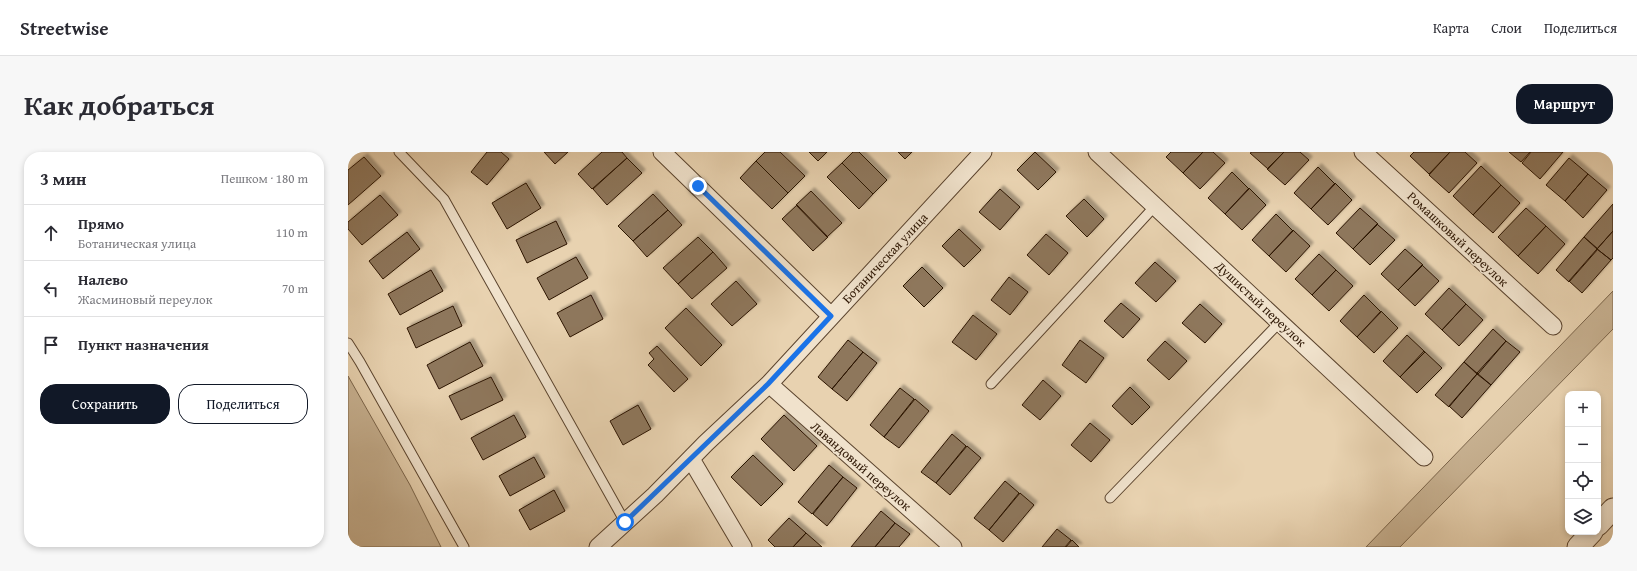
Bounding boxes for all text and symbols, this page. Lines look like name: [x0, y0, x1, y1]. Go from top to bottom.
text: Streetwise: [20, 14, 109, 42]
text: Карта: [1433, 18, 1469, 38]
text: Слои: [1491, 18, 1522, 38]
text: Поделиться: [1544, 18, 1617, 38]
text: Как добраться: [24, 84, 214, 125]
button: Маршрут: [1516, 84, 1613, 124]
text: 3 мин: [40, 166, 86, 191]
text: Пешком · 180 m: [221, 169, 308, 188]
route end: [689, 177, 707, 195]
street label: Ромашковый переулок: [1403, 187, 1513, 291]
street label: Ботаническая улица: [838, 208, 933, 308]
text: Прямо: [78, 213, 124, 234]
icon: ahead: [40, 222, 62, 244]
text: 110 m: [276, 223, 308, 242]
text: Ботаническая улица: [78, 234, 196, 253]
street label: Душистый переулок: [1211, 256, 1311, 351]
text: Налево: [78, 269, 128, 290]
icon: left: [40, 278, 62, 300]
text: 70 m: [282, 279, 308, 298]
text: Жасминовый переулок: [78, 290, 212, 309]
icon: arrive: [40, 334, 62, 356]
text: Пункт назначения: [78, 334, 209, 355]
button: Сохранить: [40, 384, 170, 424]
button: Поделиться: [178, 384, 308, 424]
map controls: [1565, 391, 1601, 535]
button: +: [1565, 391, 1601, 427]
street label: Лавандовый переулок: [806, 417, 916, 515]
button: −: [1565, 427, 1601, 463]
button: locate: [1565, 463, 1601, 499]
button: layers: [1565, 499, 1601, 535]
route start: [616, 513, 634, 531]

